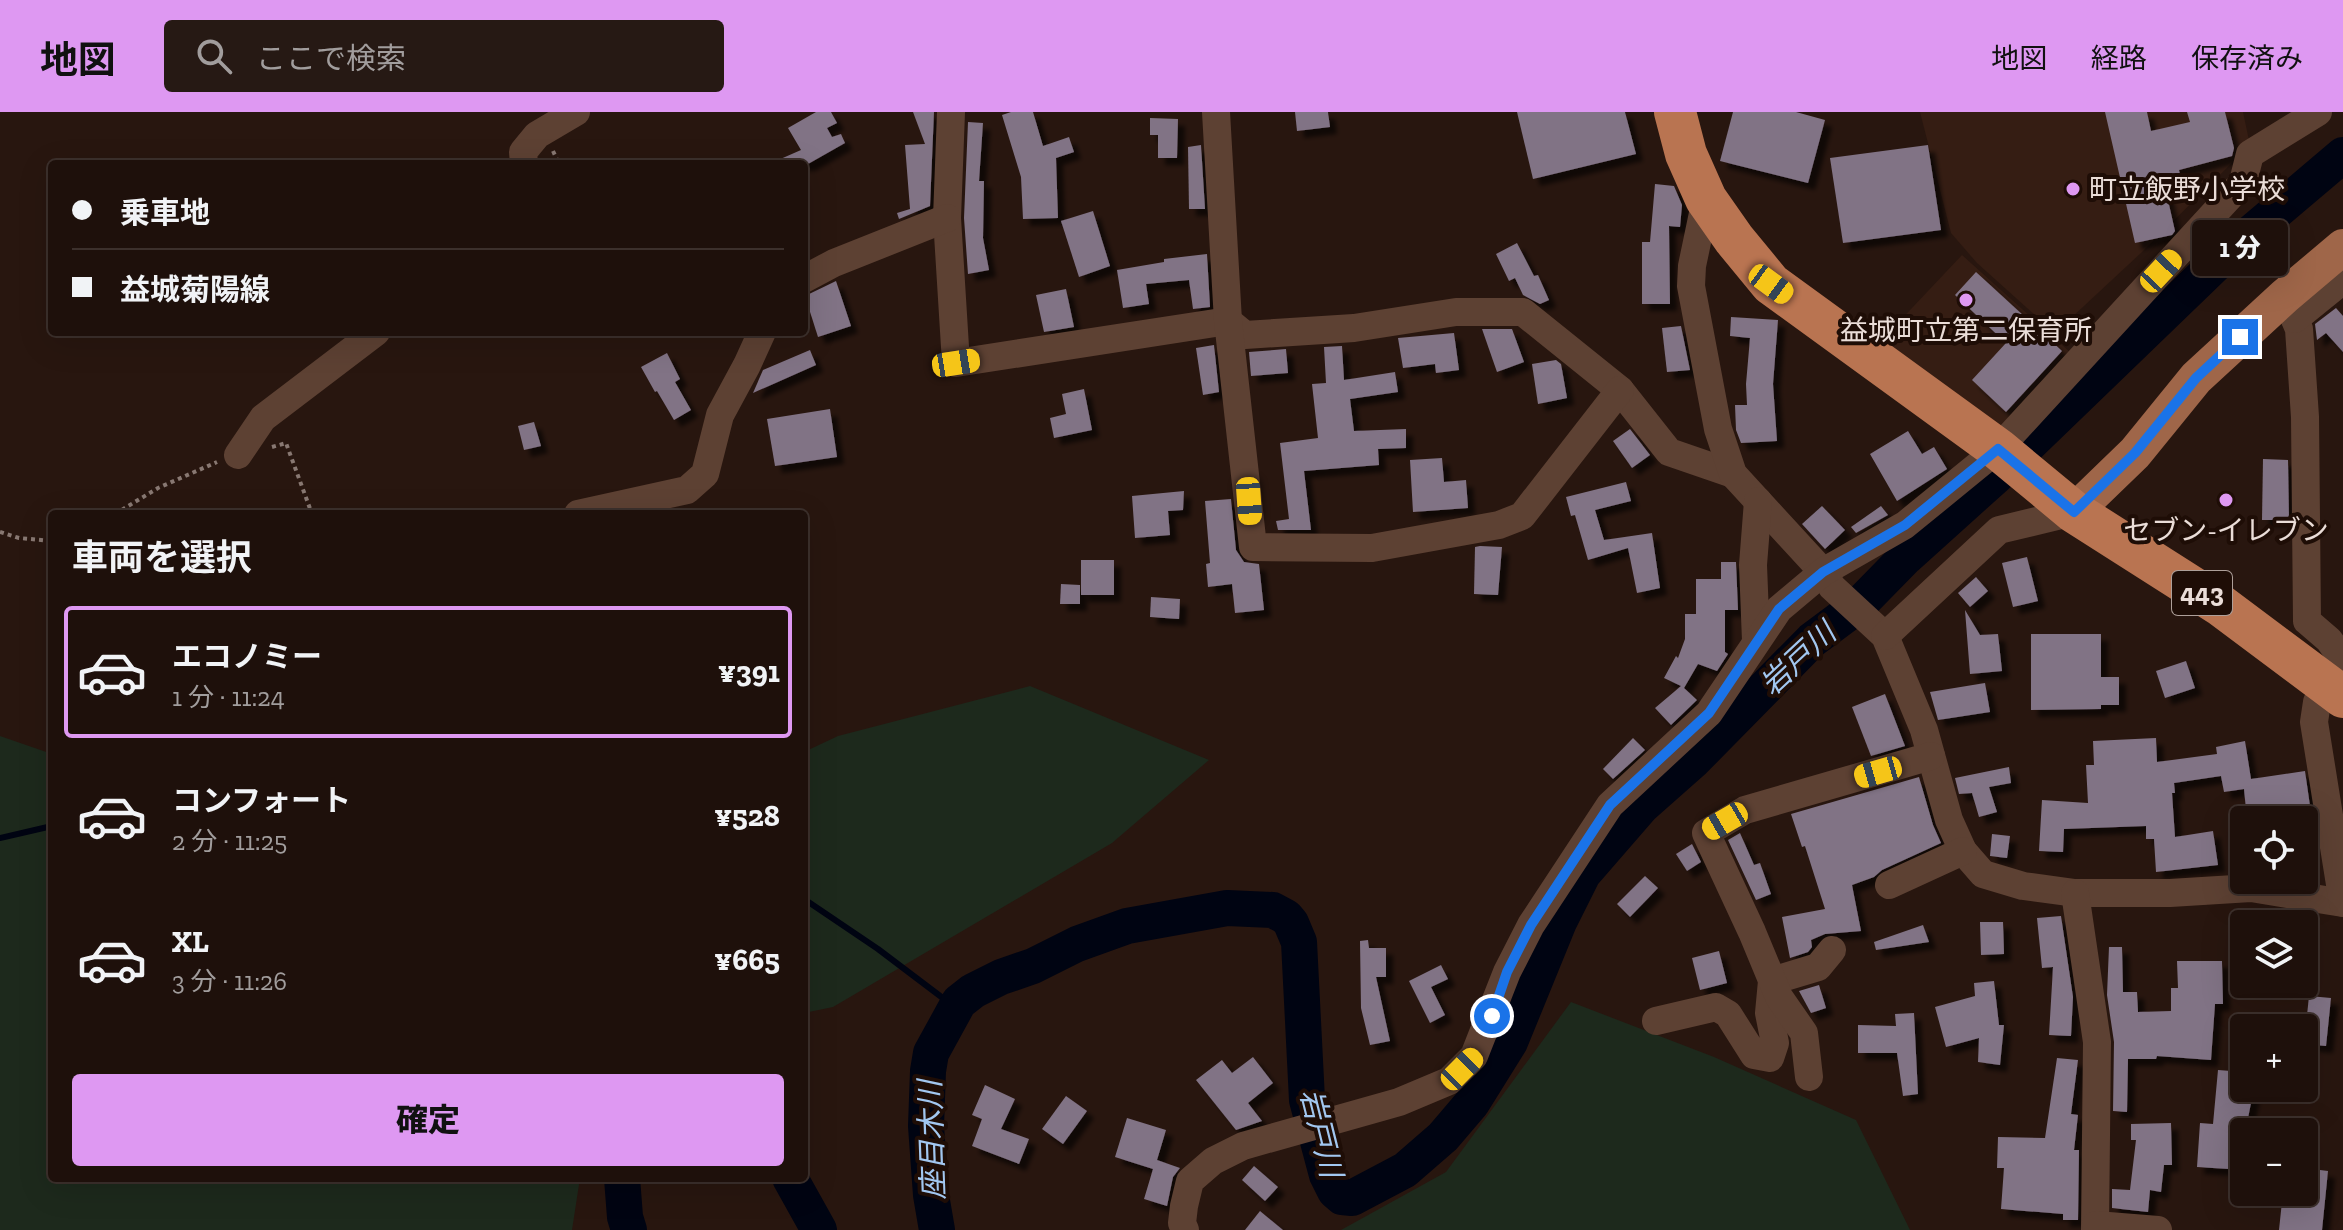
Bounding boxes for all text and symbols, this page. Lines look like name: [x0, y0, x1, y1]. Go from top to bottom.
search box: [164, 20, 724, 92]
icon: search: [192, 34, 236, 78]
text: 地図: [40, 37, 116, 83]
text: ここで検索: [256, 41, 406, 77]
text: 地図: [1991, 42, 2047, 75]
text: 経路: [2091, 42, 2147, 75]
text: 保存済み: [2191, 42, 2303, 75]
place label: 町立飯野小学校: [2089, 173, 2285, 206]
marker: 町立飯野小学校: [2064, 180, 2082, 198]
text: 乗車地: [120, 195, 210, 231]
callout: 1 分: [2192, 221, 2288, 277]
text: 1 分: [2219, 232, 2261, 264]
car: [2136, 245, 2186, 297]
car: [1745, 260, 1797, 308]
text: 益城菊陽線: [120, 272, 270, 308]
marker: 益城町立第二保育所: [1957, 291, 1975, 309]
place label: 益城町立第二保育所: [1840, 314, 2092, 347]
route end: [2222, 319, 2258, 355]
car: [930, 347, 982, 379]
car: [1235, 476, 1263, 526]
marker: セブン-イレブン: [2217, 491, 2235, 509]
place label: セブン-イレブン: [2123, 514, 2329, 547]
text: 車両を選択: [72, 536, 252, 579]
road number: 443: [2172, 571, 2232, 615]
water label: 岩戸川: [1753, 613, 1845, 703]
icon: car: [76, 636, 148, 708]
text: エコノミー: [172, 639, 322, 675]
text: ¥391: [718, 654, 780, 690]
text: 1 分 · 11:24: [172, 681, 285, 713]
car: [1852, 754, 1904, 790]
icon: car: [76, 780, 148, 852]
text: コンフォート: [172, 783, 351, 819]
text: ¥528: [714, 798, 780, 834]
car: [1698, 799, 1752, 843]
map controls: [2230, 806, 2318, 1206]
button: locate: [2230, 806, 2318, 894]
text: 2 分 · 11:25: [172, 825, 287, 857]
button: layers: [2230, 910, 2318, 998]
icon: car: [76, 924, 148, 996]
text: XL: [172, 924, 209, 960]
text: ¥665: [714, 942, 780, 978]
text: 3 分 · 11:26: [172, 965, 287, 997]
route start: [1474, 998, 1510, 1034]
button: +: [2230, 1014, 2318, 1102]
car: [1437, 1044, 1487, 1094]
button: 確定: [72, 1074, 784, 1166]
water label: 座目木川: [912, 1076, 952, 1201]
water label: 岩戸川: [1293, 1085, 1350, 1184]
button: −: [2230, 1118, 2318, 1206]

